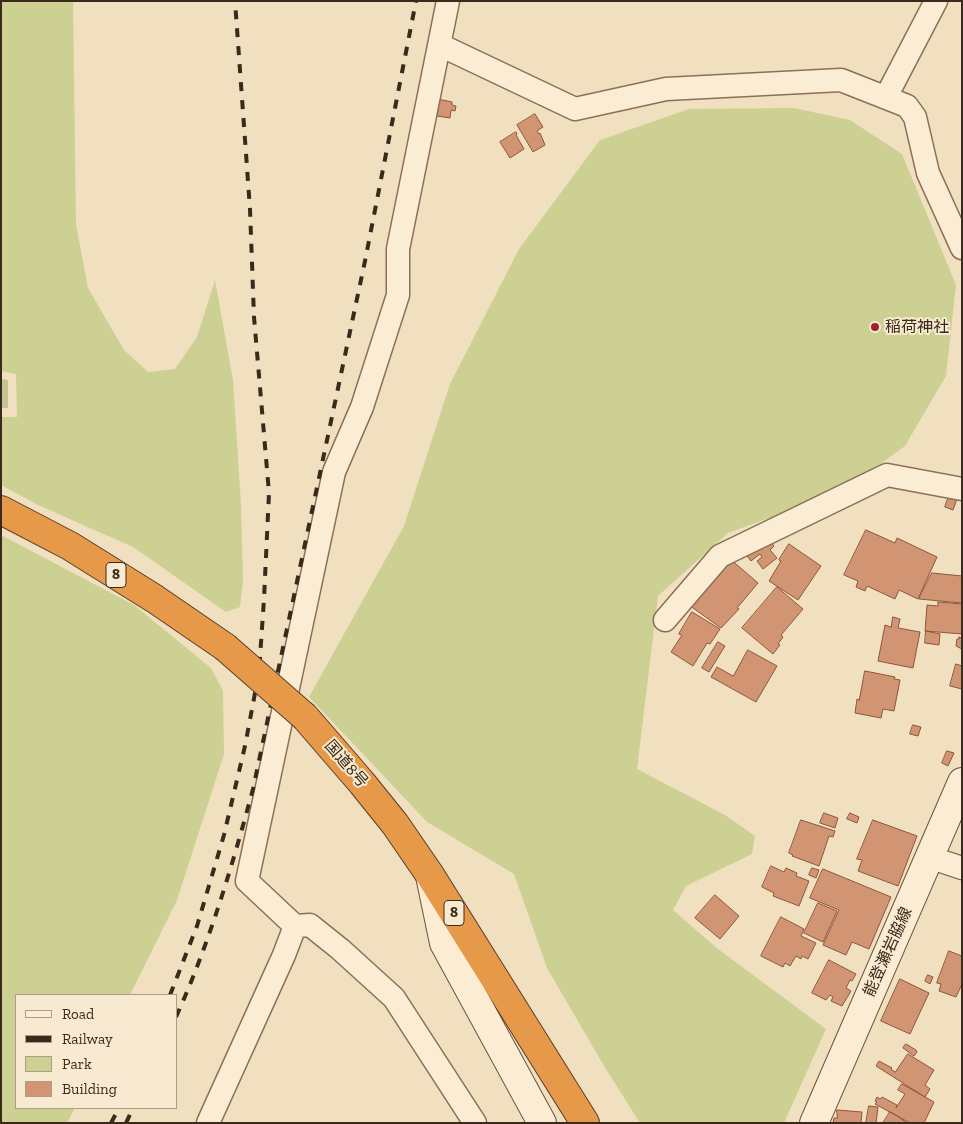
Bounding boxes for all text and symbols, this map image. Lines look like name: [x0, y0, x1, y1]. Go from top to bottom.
place label: 稲荷神社: [885, 317, 949, 337]
marker: 稲荷神社: [869, 321, 881, 333]
road number: 8: [106, 562, 126, 588]
street label: 国道8号: [320, 736, 372, 792]
road number: 8: [444, 900, 464, 926]
street label: 能登瀬岩脇線: [860, 904, 916, 1000]
legend: [15, 994, 178, 1109]
text: Road: [62, 1005, 94, 1023]
text: Railway: [62, 1030, 113, 1048]
text: Park: [62, 1055, 92, 1073]
text: Building: [62, 1080, 117, 1098]

